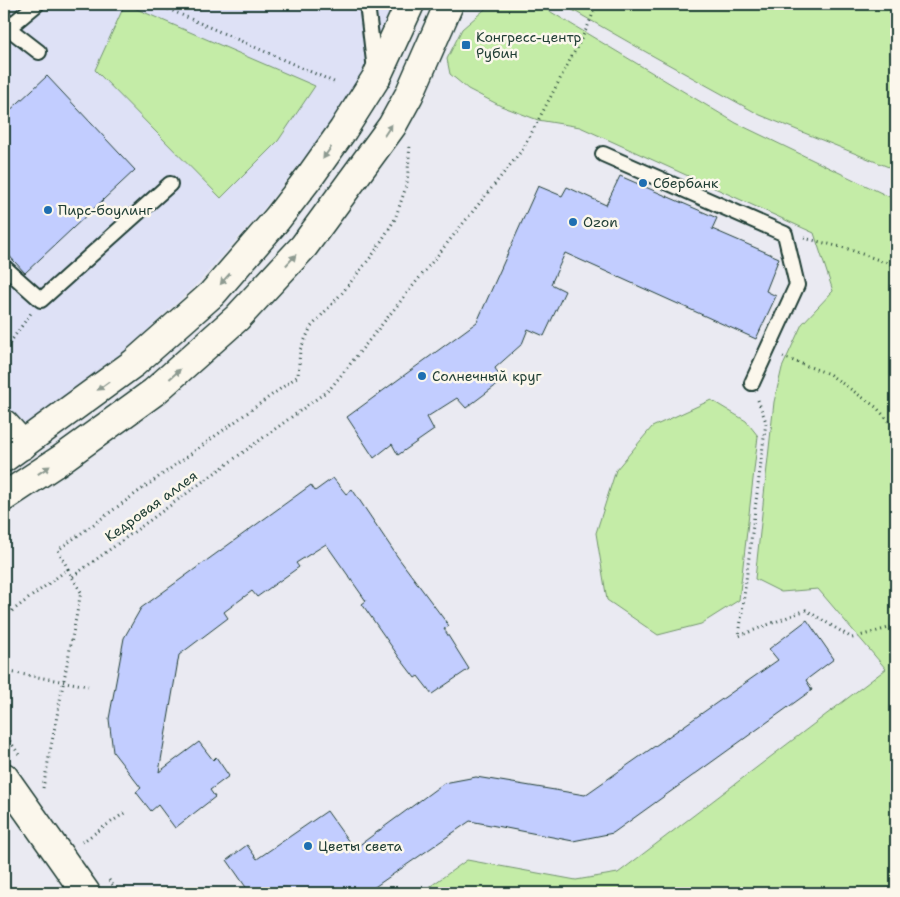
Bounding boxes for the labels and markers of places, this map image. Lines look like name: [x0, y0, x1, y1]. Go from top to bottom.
place label: Конгресс-центр Рубин: [476, 28, 582, 62]
marker: Конгресс-центр Рубин: [460, 39, 472, 51]
place label: Сбербанк: [653, 174, 719, 192]
marker: Сбербанк: [637, 177, 649, 189]
place label: Пирс-боулинг: [58, 201, 153, 219]
marker: Пирс-боулинг: [42, 204, 54, 216]
place label: Ozon: [583, 213, 618, 231]
marker: Ozon: [567, 216, 579, 228]
place label: Солнечный круг: [432, 367, 542, 385]
marker: Солнечный круг: [416, 370, 428, 382]
place label: Цветы света: [318, 837, 402, 855]
marker: Цветы света: [302, 840, 314, 852]

